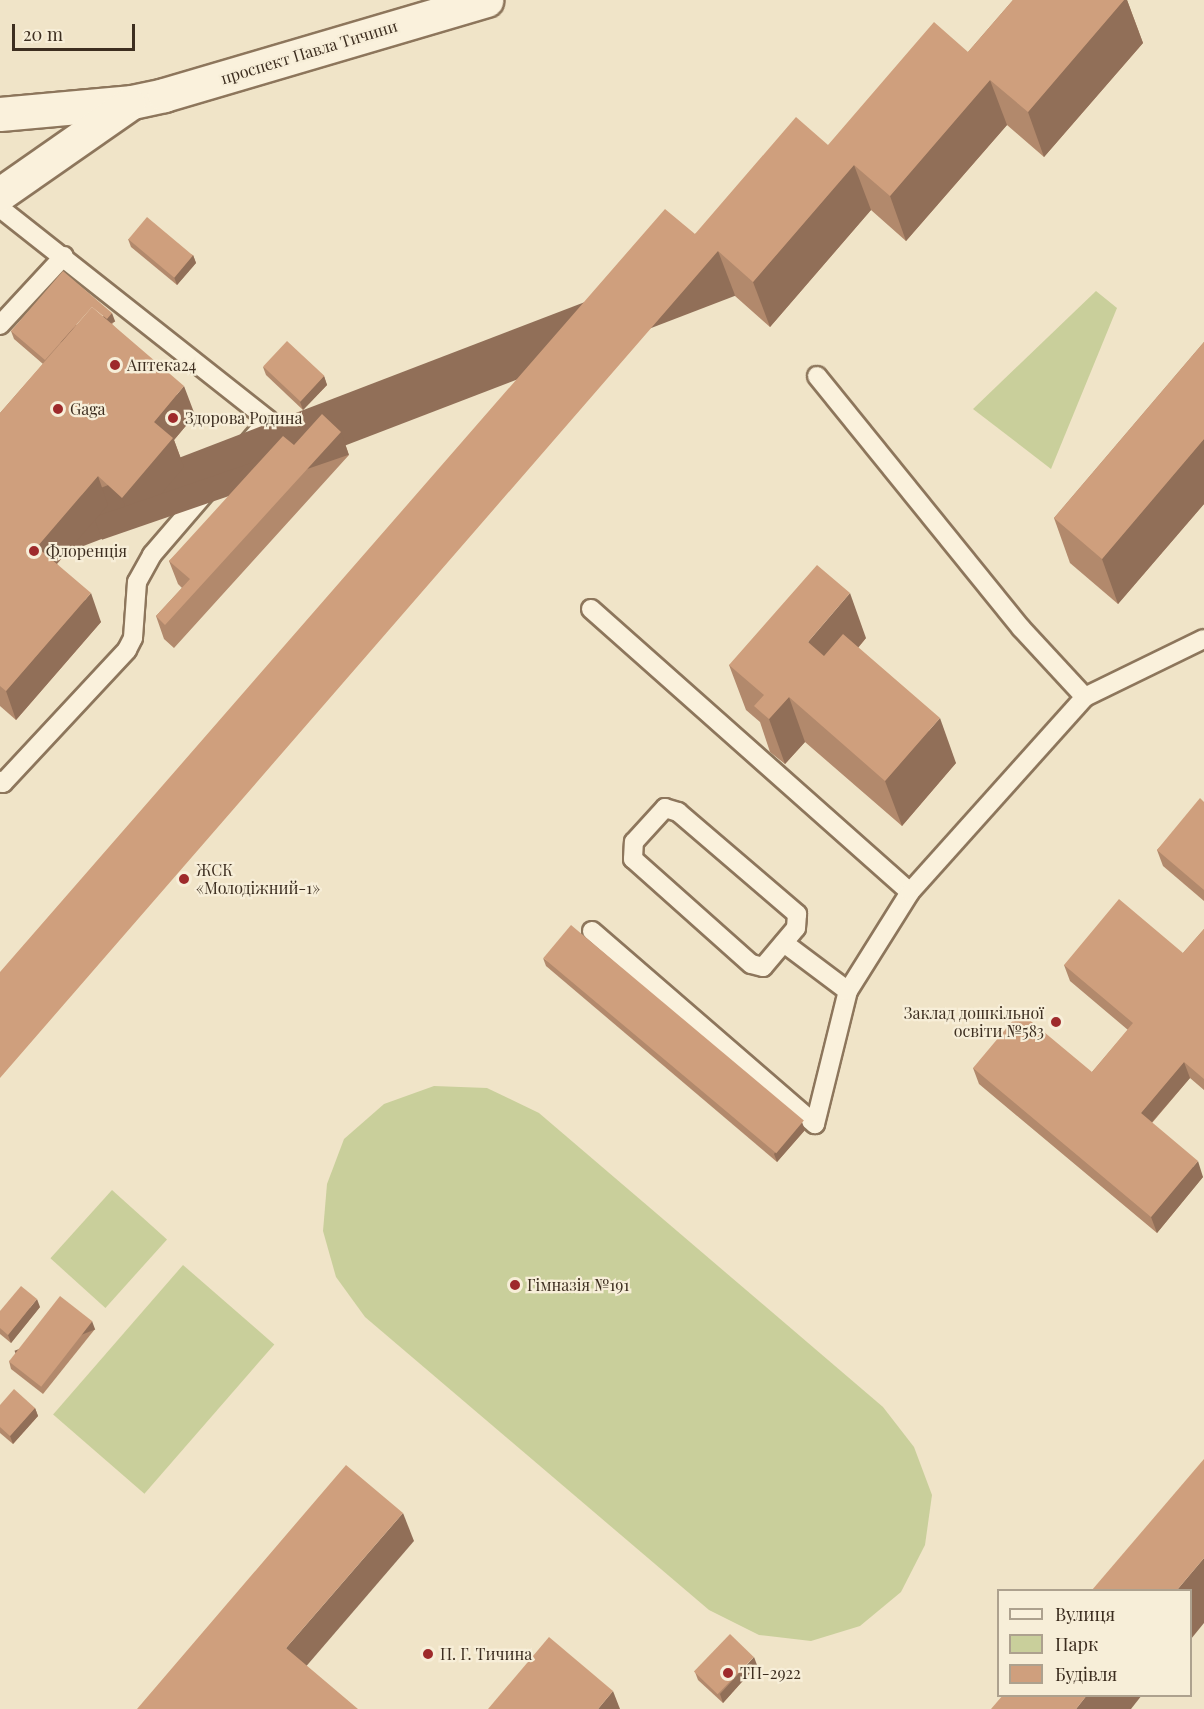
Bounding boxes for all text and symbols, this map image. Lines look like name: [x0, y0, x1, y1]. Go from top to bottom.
scale bar: [15, 12, 138, 50]
street label: проспект Павла Тичини: [218, 16, 400, 88]
text: 20 m: [23, 22, 63, 46]
place label: Аптека24: [127, 355, 197, 375]
marker: Аптека24: [108, 358, 122, 372]
place label: Gaga: [70, 399, 105, 419]
marker: Gaga: [51, 402, 65, 416]
place label: Здорова Родина: [185, 408, 302, 428]
marker: Здорова Родина: [166, 411, 180, 425]
place label: Флоренція: [46, 541, 127, 561]
marker: Флоренція: [27, 544, 41, 558]
place label: ЖСК «Молодіжний-1»: [196, 860, 320, 898]
marker: ЖСК «Молодіжний-1»: [177, 872, 191, 886]
place label: Заклад дошкільної освіти №583: [904, 1003, 1044, 1041]
marker: Заклад дошкільної освіти №583: [1049, 1015, 1063, 1029]
place label: Гімназія №191: [527, 1275, 629, 1295]
marker: Гімназія №191: [508, 1278, 522, 1292]
legend: [997, 1589, 1192, 1697]
text: Вулиця: [1055, 1602, 1115, 1626]
text: Парк: [1055, 1632, 1098, 1656]
place label: П. Г. Тичина: [440, 1644, 532, 1664]
marker: П. Г. Тичина: [421, 1647, 435, 1661]
text: Будівля: [1055, 1662, 1117, 1686]
place label: ТП-2922: [740, 1663, 801, 1683]
marker: ТП-2922: [721, 1666, 735, 1680]

